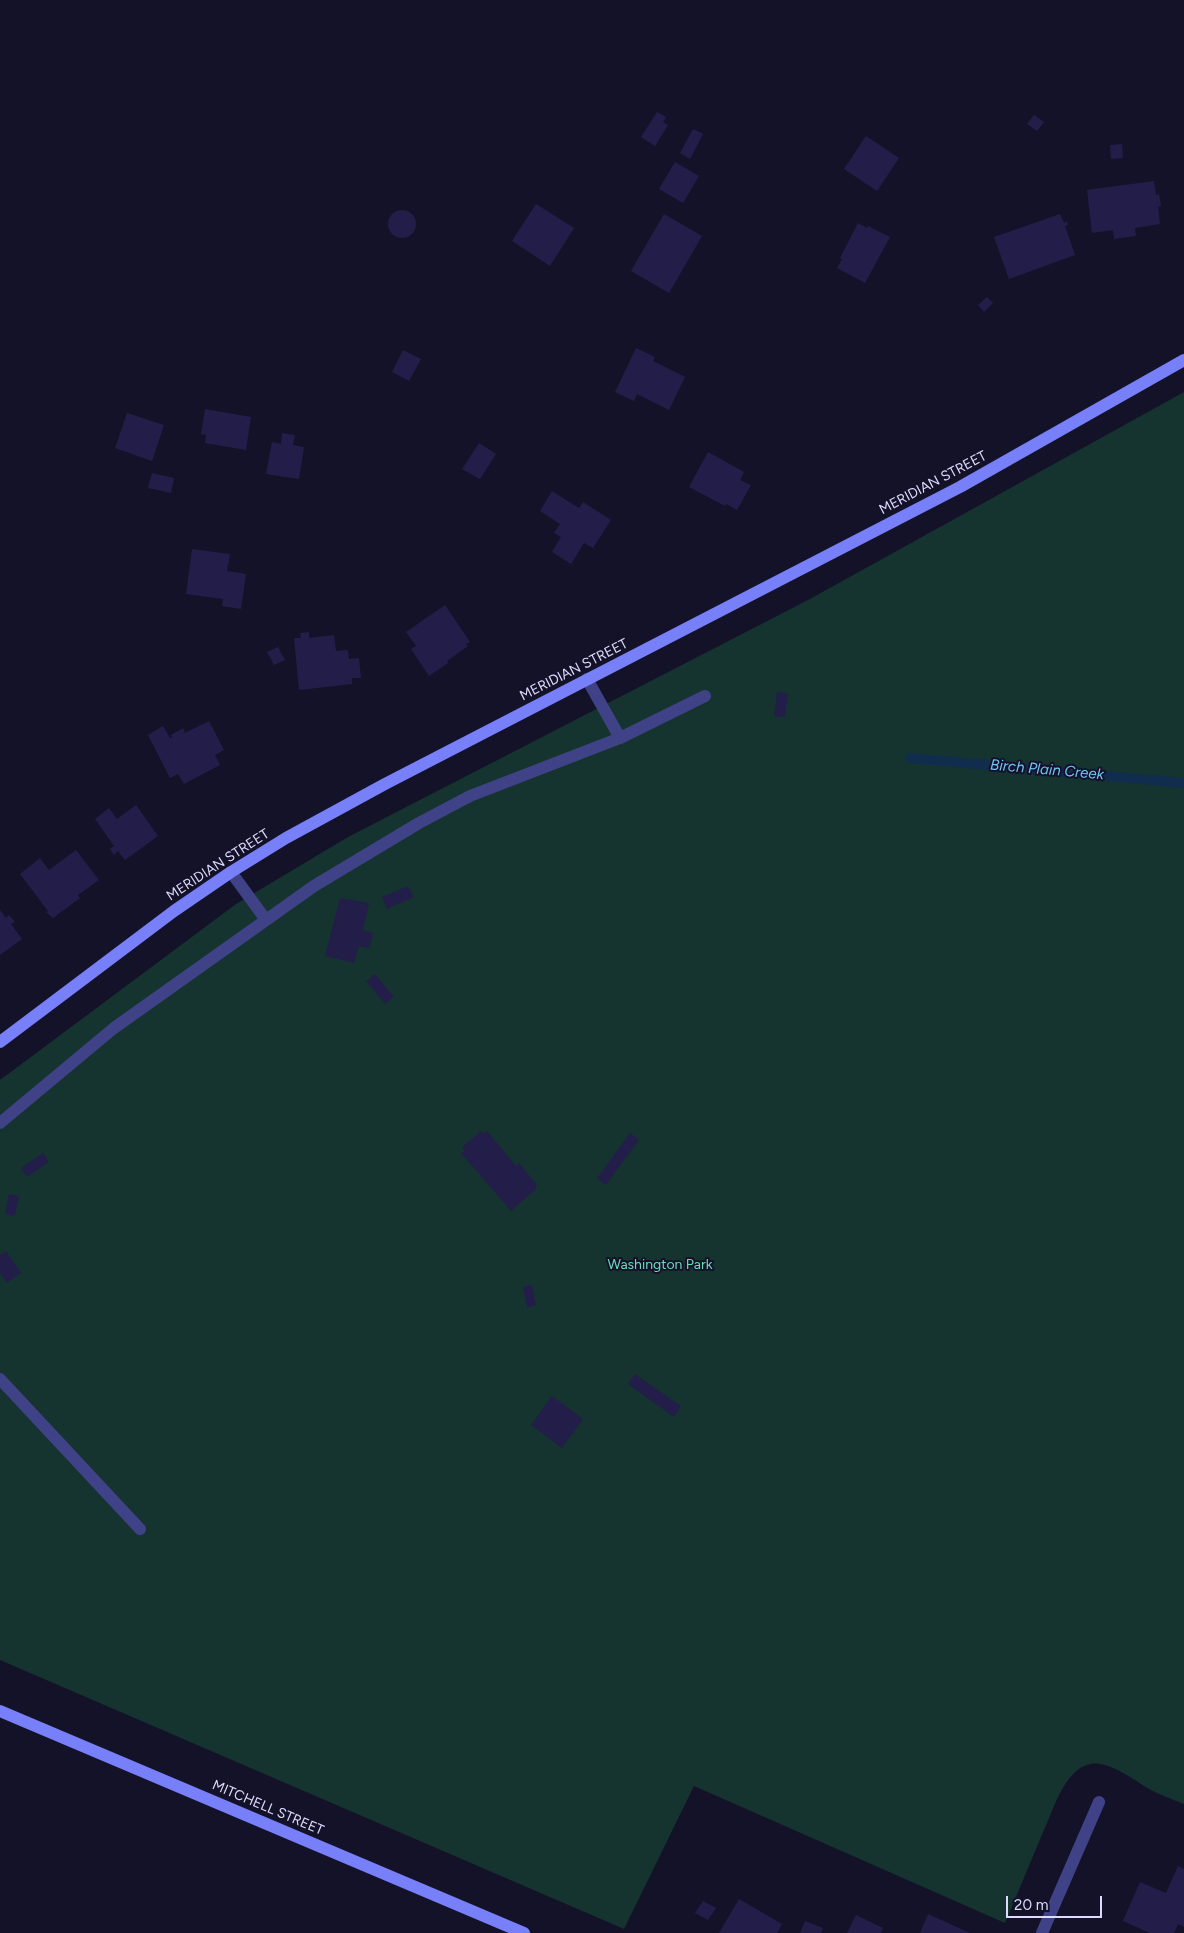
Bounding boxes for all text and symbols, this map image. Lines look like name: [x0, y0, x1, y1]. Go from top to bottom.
street label: MERIDIAN STREET: [876, 448, 990, 518]
street label: MERIDIAN STREET: [517, 635, 631, 705]
water label: Birch Plain Creek: [989, 756, 1105, 784]
street label: MERIDIAN STREET: [163, 825, 273, 905]
park label: Washington Park: [608, 1257, 712, 1273]
street label: MITCHELL STREET: [210, 1777, 326, 1839]
scale bar: [1009, 1886, 1105, 1918]
text: 20 m: [1014, 1896, 1048, 1914]

